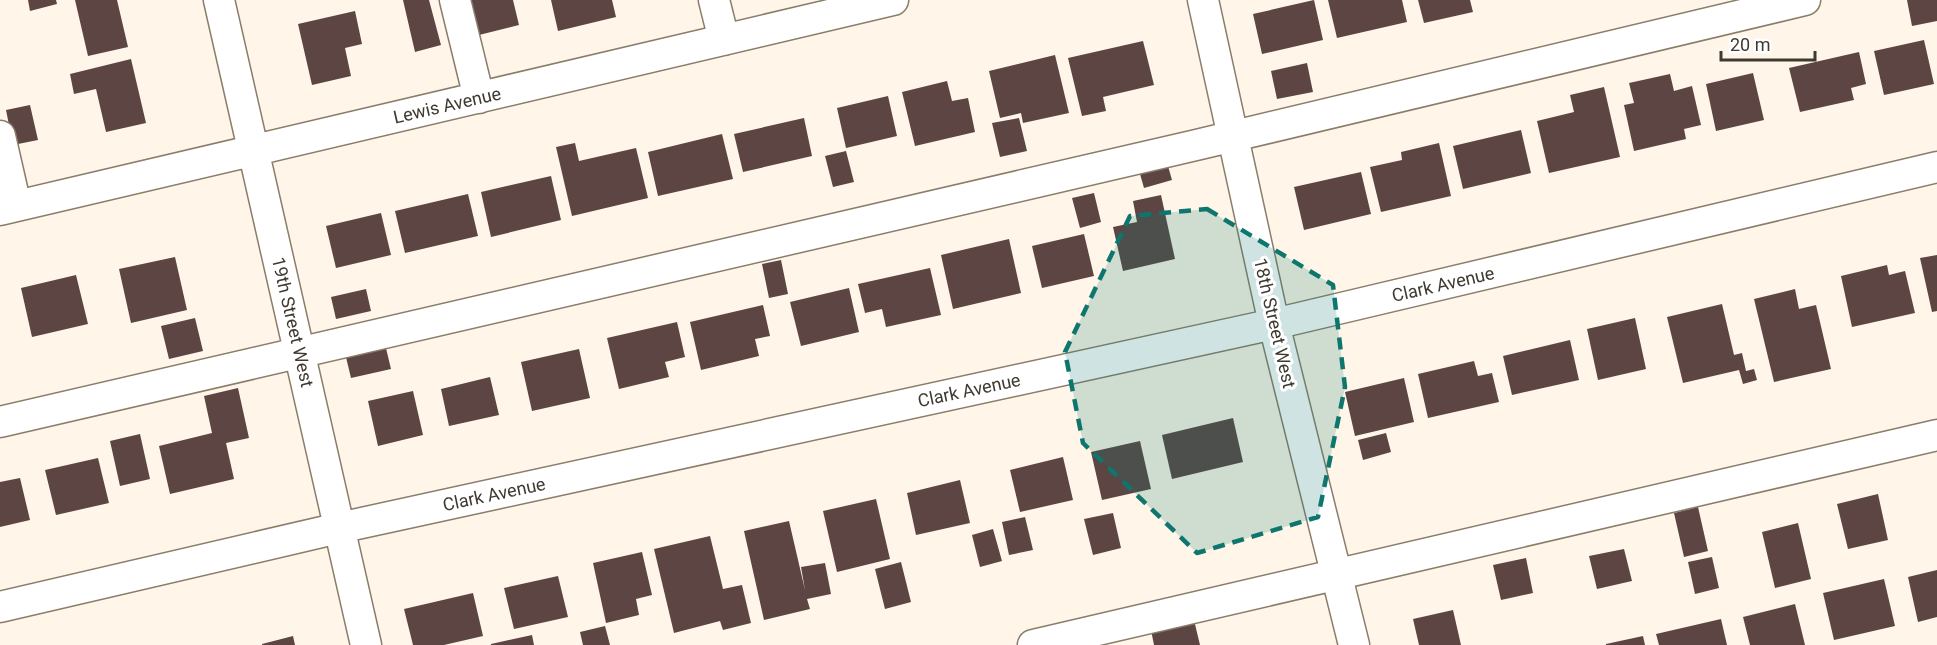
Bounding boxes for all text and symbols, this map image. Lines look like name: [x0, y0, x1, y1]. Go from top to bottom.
scale bar: [1721, 24, 1816, 62]
text: 20 m: [1730, 34, 1770, 55]
street label: Lewis Avenue: [391, 82, 503, 128]
street label: 19th Street West: [268, 255, 318, 389]
street label: 18th Street West: [1250, 256, 1300, 390]
street label: Clark Avenue: [1390, 262, 1496, 306]
street label: Clark Avenue: [916, 369, 1022, 411]
street label: Clark Avenue: [441, 473, 547, 515]

